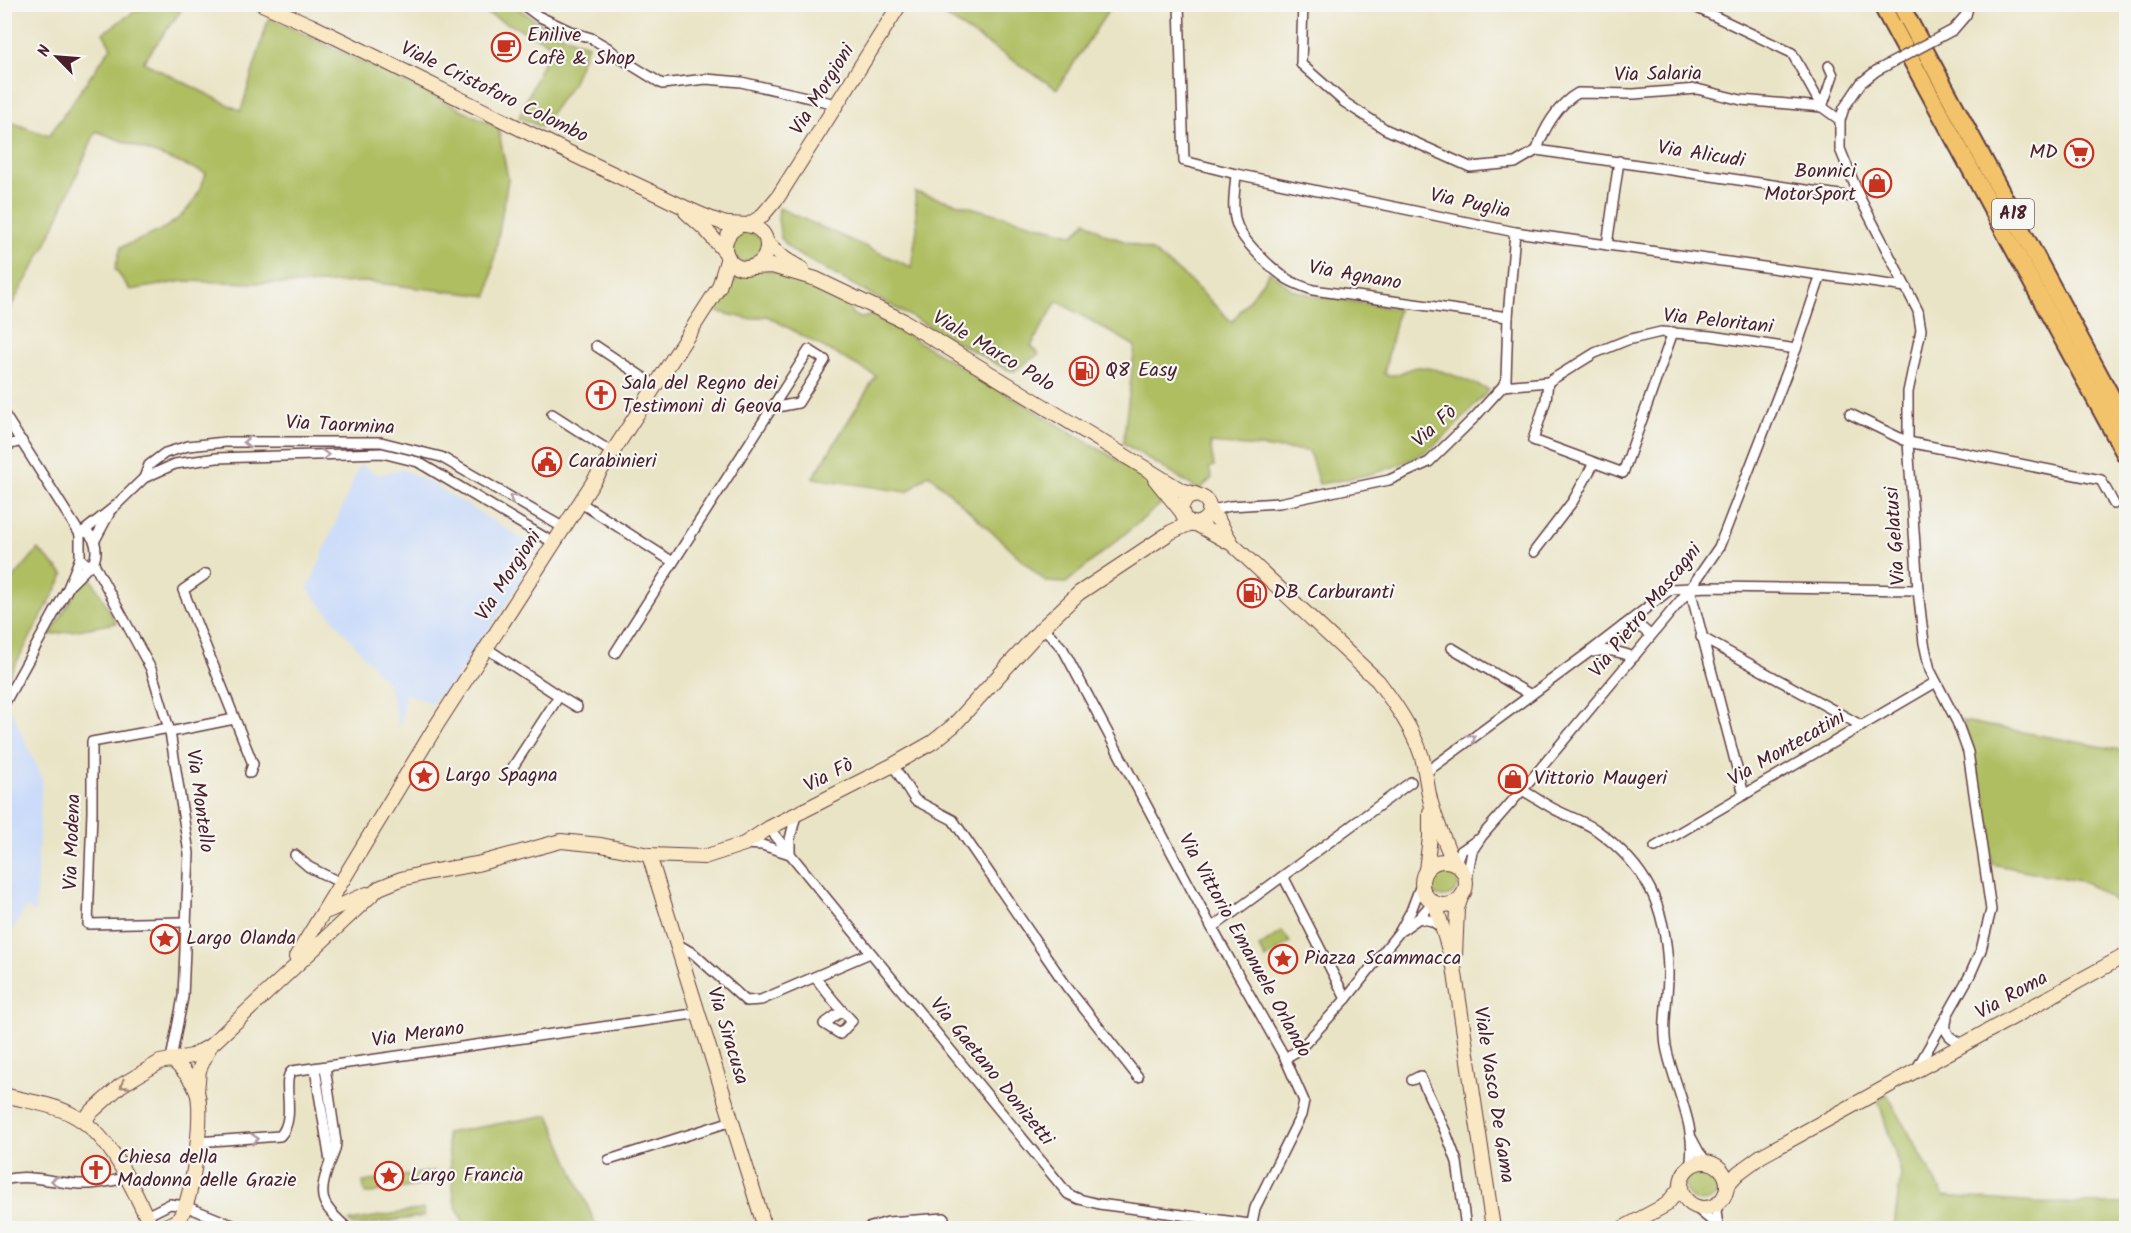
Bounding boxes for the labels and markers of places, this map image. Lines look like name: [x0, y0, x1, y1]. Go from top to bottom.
place label: Enilive Cafè & Shop: [527, 20, 635, 75]
cafe icon: Enilive Cafè & Shop: [490, 31, 522, 63]
place label: MD: [2029, 137, 2058, 169]
supermarket icon: MD: [2063, 137, 2095, 169]
place label: Bonnici MotorSport: [1764, 156, 1857, 211]
shop icon: Bonnici MotorSport: [1861, 167, 1893, 199]
fuel station icon: Q8 Easy: [1068, 355, 1100, 387]
place label: Q8 Easy: [1105, 355, 1177, 387]
place label: Sala del Regno dei Testimoni di Geova: [622, 368, 782, 423]
church icon: Sala del Regno dei Testimoni di Geova: [585, 379, 617, 411]
public building icon: Carabinieri: [531, 446, 563, 478]
place label: Carabinieri: [568, 446, 658, 478]
fuel station icon: DB Carburanti: [1236, 577, 1268, 609]
place label: DB Carburanti: [1273, 577, 1395, 609]
place icon: Largo Spagna: [408, 760, 440, 792]
place label: Largo Spagna: [445, 760, 558, 792]
shop icon: Vittorio Maugeri: [1497, 763, 1529, 795]
place label: Vittorio Maugeri: [1534, 763, 1668, 795]
place icon: Largo Olanda: [149, 923, 181, 955]
place label: Largo Olanda: [186, 923, 296, 955]
place icon: Piazza Scammacca: [1267, 943, 1299, 975]
place label: Piazza Scammacca: [1304, 943, 1461, 975]
place label: Chiesa della Madonna delle Grazie: [117, 1142, 297, 1197]
church icon: Chiesa della Madonna delle Grazie: [80, 1154, 112, 1186]
place icon: Largo Francia: [373, 1160, 405, 1192]
place label: Largo Francia: [410, 1160, 524, 1192]

